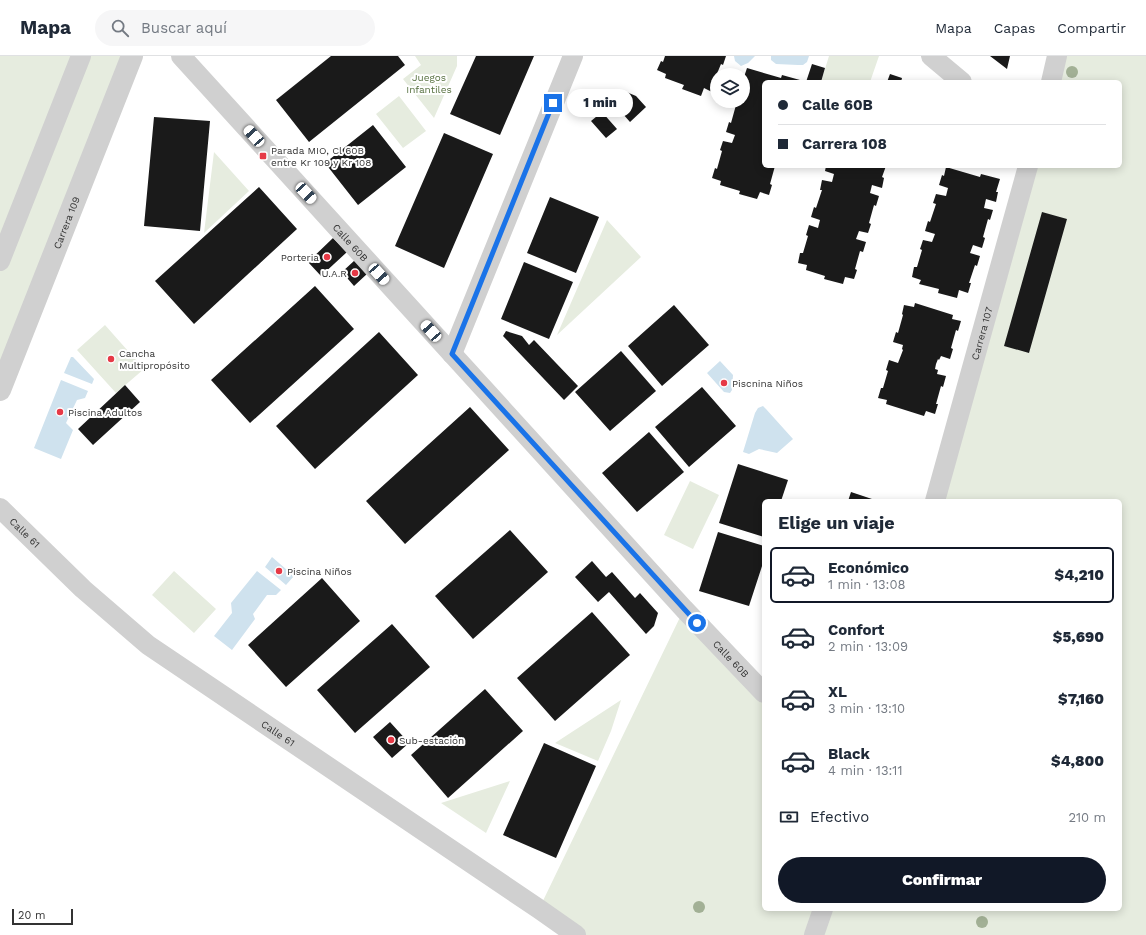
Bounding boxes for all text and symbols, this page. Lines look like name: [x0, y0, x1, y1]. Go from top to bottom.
search box: [95, 10, 375, 46]
text: Mapa: [20, 16, 71, 39]
icon: search: [109, 17, 131, 39]
text: Buscar aquí: [141, 19, 227, 37]
text: Mapa: [935, 20, 972, 36]
text: Capas: [994, 20, 1035, 36]
text: Compartir: [1057, 20, 1126, 36]
map controls: [710, 68, 750, 108]
button: layers: [710, 68, 750, 108]
park label: Juegos Infantiles: [406, 72, 452, 95]
callout: 1 min: [567, 89, 633, 117]
route end: [544, 94, 562, 112]
text: 1 min: [583, 95, 617, 110]
text: Calle 60B: [802, 96, 873, 114]
car: [242, 123, 266, 149]
text: Carrera 108: [802, 135, 887, 153]
place label: Parada MIO, Cl 60B entre Kr 109 y Kr 108: [271, 145, 371, 168]
marker: Parada MIO, Cl 60B entre Kr 109 y Kr 108: [258, 151, 268, 161]
car: [293, 180, 319, 206]
street label: Carrera 109: [51, 195, 81, 250]
street label: Calle 60B: [331, 221, 370, 263]
place label: Porteria: [281, 252, 319, 263]
marker: Porteria: [322, 252, 332, 262]
car: [367, 261, 391, 287]
place label: U.A.R: [321, 268, 347, 279]
marker: U.A.R: [350, 268, 360, 278]
street label: Carrera 107: [969, 305, 994, 361]
car: [419, 318, 443, 344]
place label: Cancha Multipropósito: [119, 348, 190, 371]
marker: Cancha Multipropósito: [106, 354, 116, 364]
marker: Piscnina Niños: [719, 378, 729, 388]
place label: Piscnina Niños: [732, 378, 803, 389]
marker: Piscina Adultos: [55, 407, 65, 417]
place label: Piscina Adultos: [68, 407, 142, 418]
text: Elige un viaje: [778, 512, 895, 533]
street label: Calle 61: [8, 515, 42, 550]
icon: car: [780, 557, 816, 593]
text: Económico: [828, 559, 909, 577]
marker: Piscina Niños: [274, 566, 284, 576]
place label: Piscina Niños: [287, 566, 352, 577]
text: $4,210: [1054, 566, 1104, 584]
text: 1 min · 13:08: [828, 577, 906, 592]
route start: [688, 614, 706, 632]
icon: car: [780, 619, 816, 655]
text: Confort: [828, 621, 884, 639]
text: $5,690: [1053, 628, 1104, 646]
street label: Calle 60B: [711, 638, 751, 679]
text: 2 min · 13:09: [828, 639, 908, 654]
icon: car: [780, 681, 816, 717]
text: XL: [828, 683, 847, 701]
text: $7,160: [1058, 690, 1104, 708]
text: 3 min · 13:10: [828, 701, 905, 716]
street label: Calle 61: [260, 718, 297, 748]
marker: Sub-estación: [386, 735, 396, 745]
place label: Sub-estación: [399, 735, 464, 746]
icon: car: [780, 743, 816, 779]
text: Black: [828, 745, 870, 763]
text: $4,800: [1051, 752, 1104, 770]
text: 4 min · 13:11: [828, 763, 902, 778]
icon: cash: [778, 806, 800, 828]
text: Efectivo: [810, 808, 869, 826]
text: 210 m: [1068, 810, 1106, 825]
button: Confirmar: [778, 857, 1106, 903]
scale bar: [12, 907, 73, 926]
text: 20 m: [18, 909, 46, 922]

